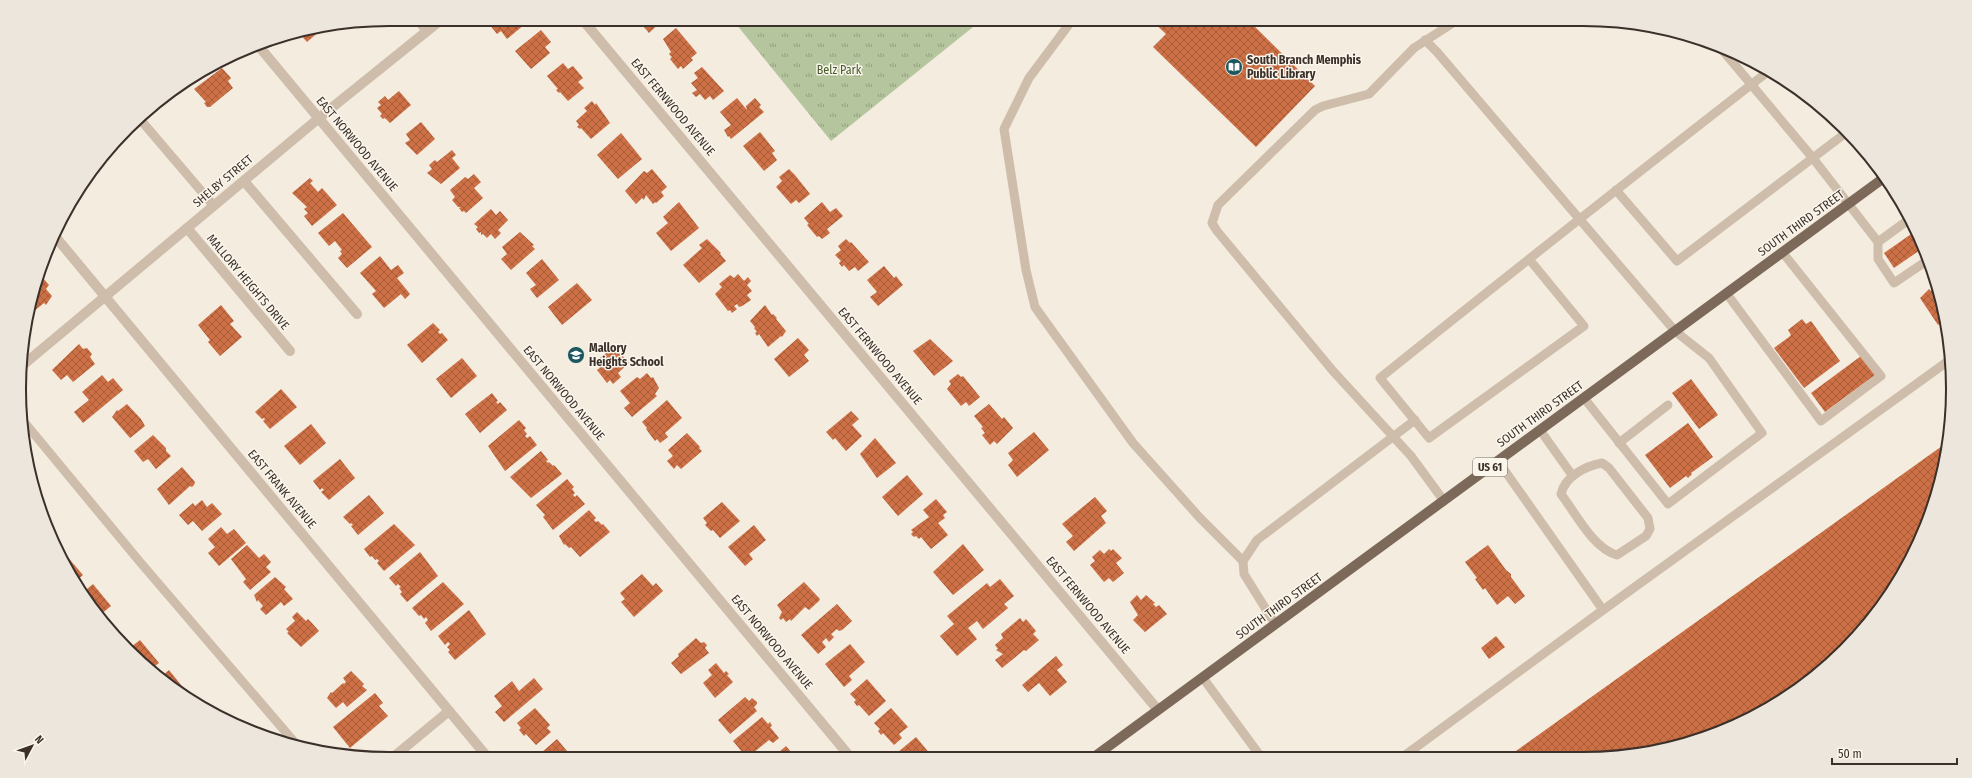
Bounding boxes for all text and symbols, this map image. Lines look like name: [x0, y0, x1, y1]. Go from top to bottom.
place label: South Branch Memphis Public Library: [1247, 53, 1362, 81]
street label: EAST FERNWOOD AVENUE: [628, 56, 718, 159]
library icon: South Branch Memphis Public Library: [1224, 57, 1244, 77]
park label: Belz Park: [817, 63, 862, 77]
street label: EAST NORWOOD AVENUE: [313, 94, 401, 194]
street label: SHELBY STREET: [190, 152, 256, 210]
street label: SOUTH THIRD STREET: [1755, 187, 1847, 259]
street label: MALLORY HEIGHTS DRIVE: [204, 231, 292, 333]
street label: EAST FERNWOOD AVENUE: [835, 305, 925, 408]
place label: Mallory Heights School: [589, 341, 664, 369]
street label: EAST NORWOOD AVENUE: [520, 343, 608, 443]
school or university icon: Mallory Heights School: [566, 345, 586, 365]
street label: SOUTH THIRD STREET: [1494, 378, 1586, 450]
street label: EAST FRANK AVENUE: [245, 447, 319, 531]
road number: US 61: [1473, 458, 1507, 476]
street label: EAST FERNWOOD AVENUE: [1043, 554, 1133, 657]
street label: SOUTH THIRD STREET: [1233, 570, 1325, 642]
street label: EAST NORWOOD AVENUE: [728, 592, 816, 692]
north arrow: [12, 726, 52, 766]
text: N: [32, 733, 46, 747]
scale bar: [1832, 740, 1957, 766]
text: 50 m: [1838, 747, 1862, 761]

